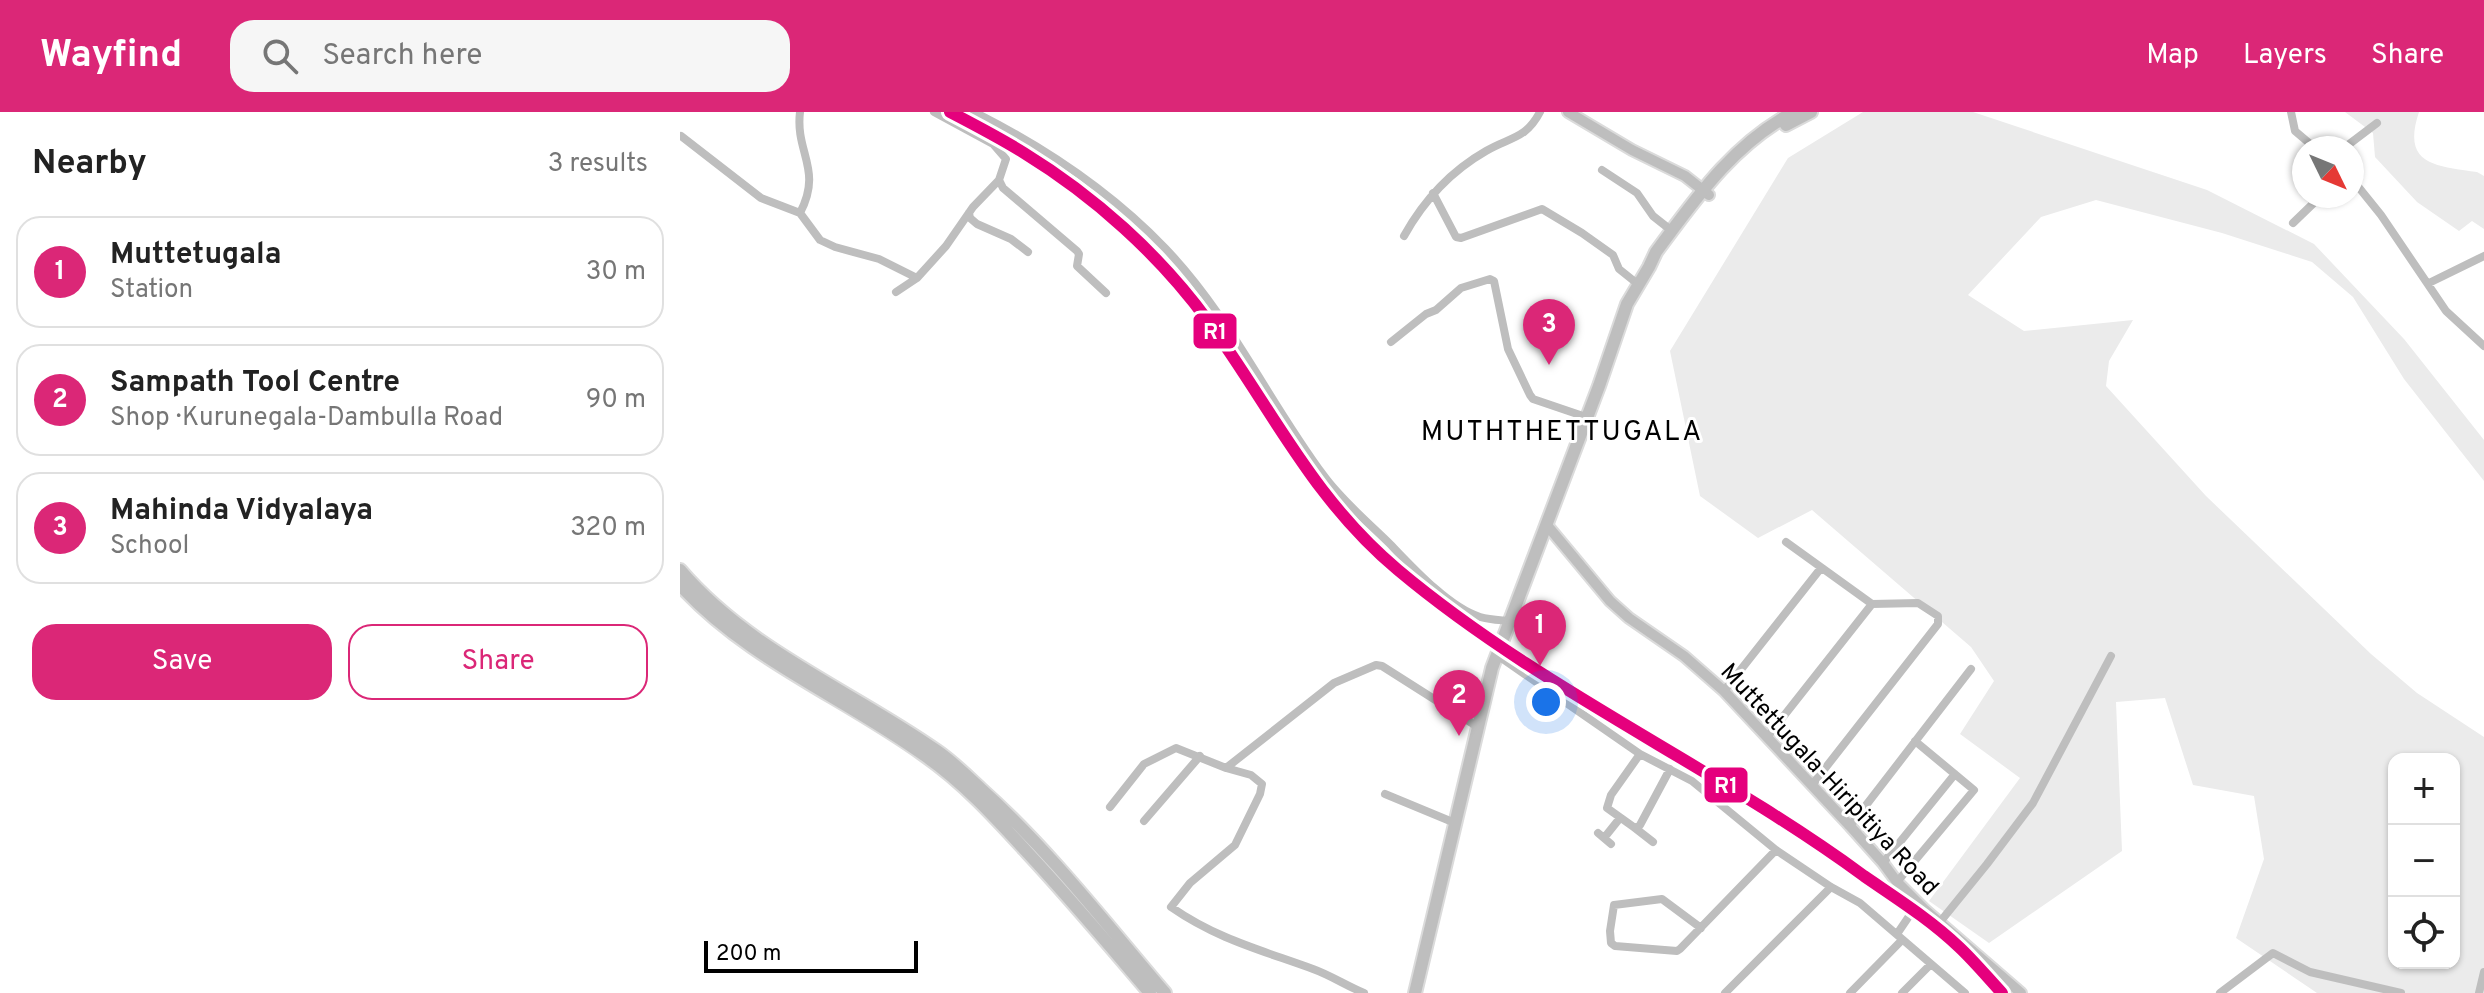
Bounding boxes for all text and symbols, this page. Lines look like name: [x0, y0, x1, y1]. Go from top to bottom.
search box: [230, 20, 790, 92]
text: Wayfind: [40, 32, 182, 81]
icon: search: [258, 34, 302, 78]
text: Search here: [322, 38, 482, 75]
text: Map: [2146, 38, 2199, 74]
text: Layers: [2243, 38, 2327, 74]
text: Share: [2371, 38, 2444, 74]
north arrow: [2292, 136, 2364, 208]
text: Nearby: [32, 143, 147, 186]
text: 3 results: [548, 148, 648, 181]
text: Muttetugala: [110, 237, 281, 274]
text: 1: [55, 256, 65, 289]
text: 30 m: [586, 256, 646, 289]
text: Station: [110, 274, 193, 307]
pin: 3: [1523, 299, 1575, 365]
line badge: R1: [1192, 312, 1238, 350]
text: R1: [1203, 320, 1227, 347]
text: Sampath Tool Centre: [110, 365, 400, 402]
text: 2: [52, 384, 68, 417]
text: 90 m: [586, 384, 646, 417]
text: Shop · Kurunegala-Dambulla Road: [110, 402, 503, 435]
district label: MUTHTHETTUGALA: [1421, 415, 1703, 451]
text: Mahinda Vidyalaya: [110, 493, 373, 530]
text: 3: [52, 512, 68, 545]
text: 320 m: [570, 512, 646, 545]
text: School: [110, 530, 189, 563]
pin: 1: [1514, 600, 1566, 666]
button: Save: [32, 624, 332, 700]
button: Share: [348, 624, 648, 700]
street label: Muttettugala-Hiripitiya Road: [1713, 658, 1944, 903]
pin: 2: [1433, 670, 1485, 736]
your location: [1526, 682, 1566, 722]
map controls: [2388, 753, 2460, 969]
button: +: [2388, 753, 2460, 825]
line badge: R1: [1703, 766, 1749, 804]
text: R1: [1714, 774, 1738, 801]
button: −: [2388, 825, 2460, 897]
button: locate: [2388, 897, 2460, 969]
scale bar: [704, 937, 918, 973]
text: 200 m: [716, 941, 781, 968]

